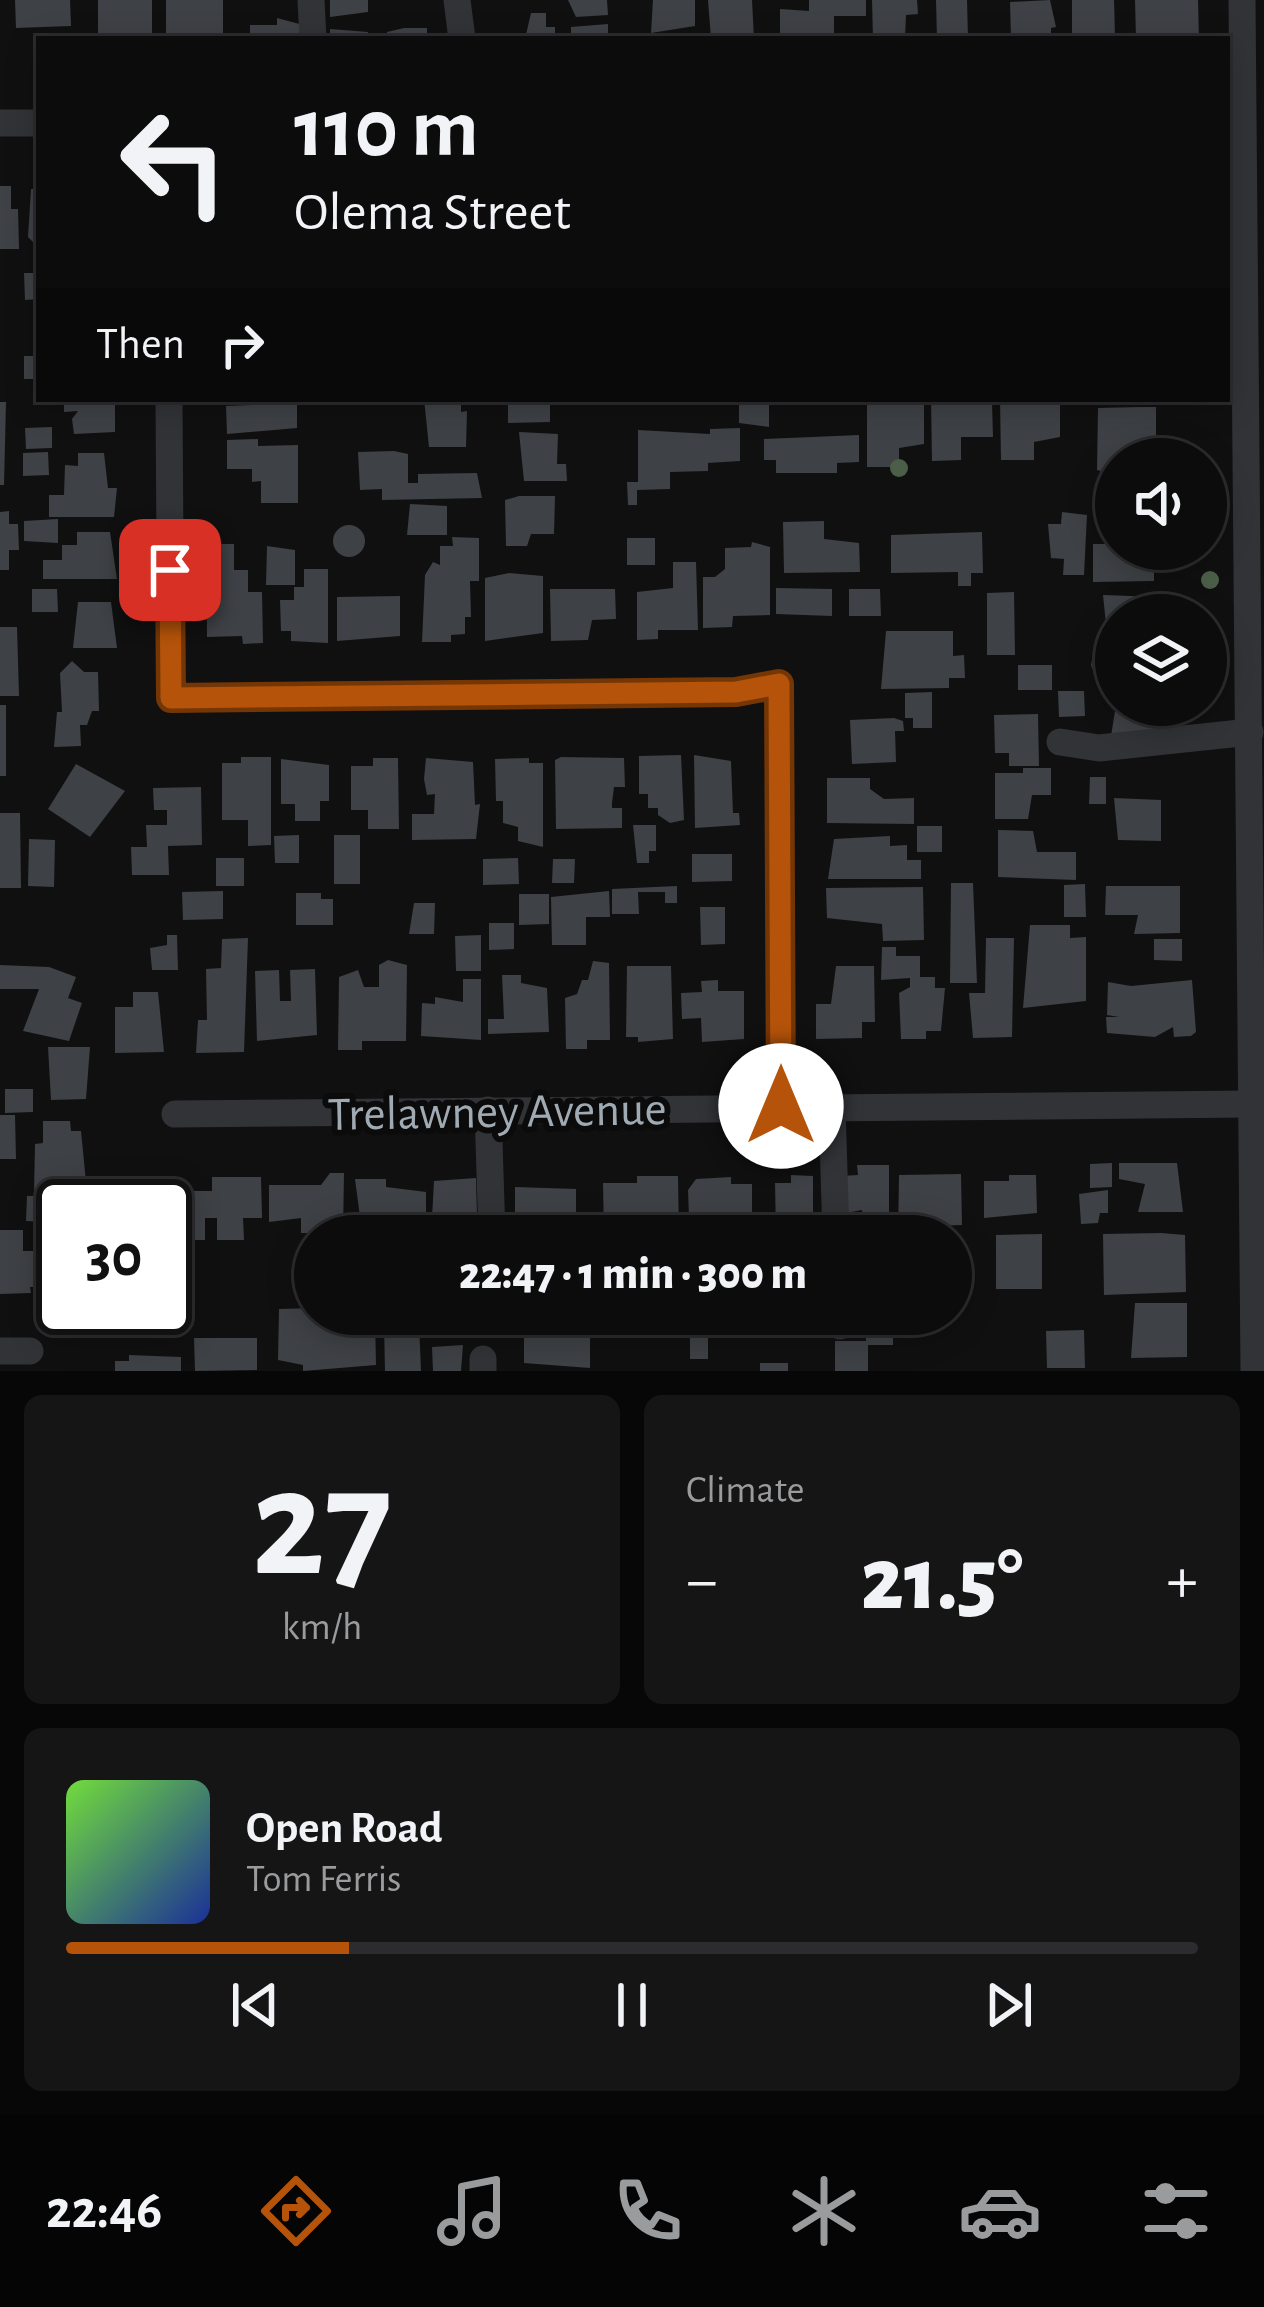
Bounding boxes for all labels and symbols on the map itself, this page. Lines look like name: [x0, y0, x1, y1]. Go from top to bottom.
pin: [119, 519, 221, 621]
position arrow: [718, 1043, 844, 1169]
street label: Trelawney Avenue: [327, 1086, 667, 1140]
speed limit sign: 30: [36, 1179, 192, 1335]

